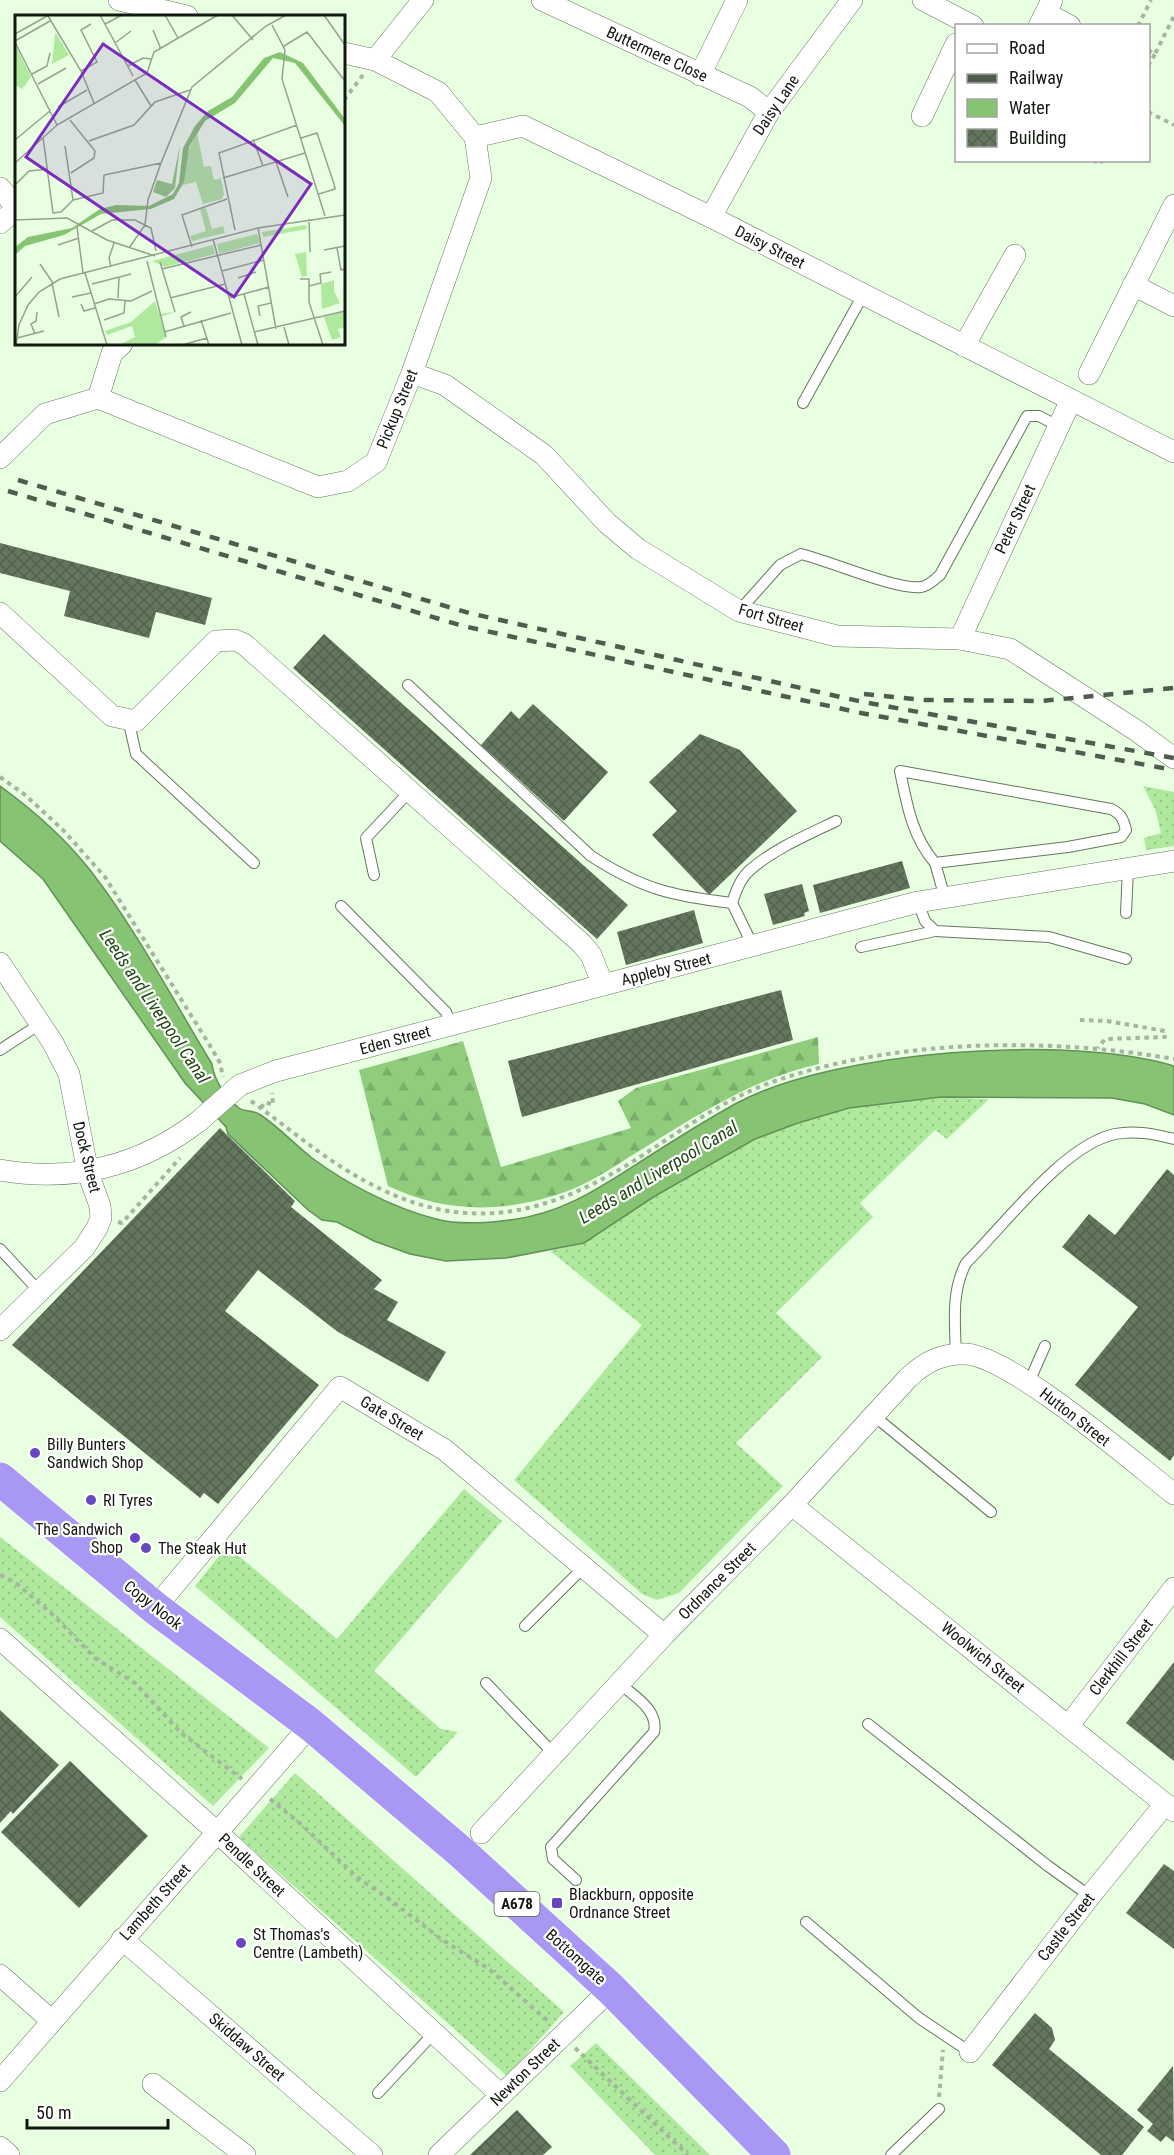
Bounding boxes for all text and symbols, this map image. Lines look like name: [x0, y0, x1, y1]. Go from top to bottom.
inset map: [15, 15, 345, 345]
street label: Buttermere Close: [603, 22, 711, 86]
legend: [955, 24, 1150, 162]
text: Road: [1009, 37, 1045, 58]
text: Railway: [1009, 67, 1064, 88]
street label: Daisy Lane: [749, 71, 803, 139]
text: Water: [1009, 97, 1051, 118]
text: Building: [1009, 127, 1066, 148]
street label: Daisy Street: [732, 221, 808, 273]
street label: Pickup Street: [372, 366, 422, 451]
street label: Peter Street: [991, 481, 1039, 557]
street label: Fort Street: [736, 600, 806, 636]
water label: Leeds and Liverpool Canal: [96, 925, 215, 1088]
street label: Appleby Street: [619, 949, 713, 989]
street label: Eden Street: [358, 1021, 433, 1059]
water label: Leeds and Liverpool Canal: [575, 1116, 742, 1228]
street label: Dock Street: [69, 1119, 105, 1195]
street label: Hutton Street: [1036, 1384, 1114, 1450]
street label: Gate Street: [357, 1392, 427, 1444]
place label: Billy Bunters Sandwich Shop: [47, 1435, 144, 1472]
marker: Billy Bunters Sandwich Shop: [28, 1446, 42, 1460]
place label: RI Tyres: [103, 1491, 153, 1510]
marker: RI Tyres: [84, 1493, 98, 1507]
place label: The Sandwich Shop: [35, 1520, 123, 1557]
marker: The Sandwich Shop: [128, 1531, 142, 1545]
street label: Ordnance Street: [674, 1538, 760, 1624]
place label: The Steak Hut: [158, 1539, 247, 1558]
marker: The Steak Hut: [139, 1541, 153, 1555]
street label: Copy Nook: [120, 1576, 186, 1634]
street label: Clerkhill Street: [1085, 1615, 1157, 1699]
street label: Woolwich Street: [937, 1618, 1029, 1697]
street label: Pendle Street: [215, 1829, 289, 1901]
street label: Lambeth Street: [116, 1860, 194, 1944]
place label: Blackburn, opposite Ordnance Street: [569, 1885, 694, 1922]
street label: Castle Street: [1034, 1889, 1099, 1965]
road number: A678: [494, 1892, 540, 1916]
marker: Blackburn, opposite Ordnance Street: [550, 1896, 564, 1910]
place label: St Thomas's Centre (Lambeth): [253, 1925, 363, 1962]
street label: Bottomgate: [542, 1925, 610, 1989]
marker: St Thomas's Centre (Lambeth): [234, 1936, 248, 1950]
street label: Skiddaw Street: [205, 2009, 289, 2085]
street label: Newton Street: [486, 2034, 564, 2110]
scale bar: [27, 2092, 168, 2130]
text: 50 m: [36, 2102, 71, 2123]

